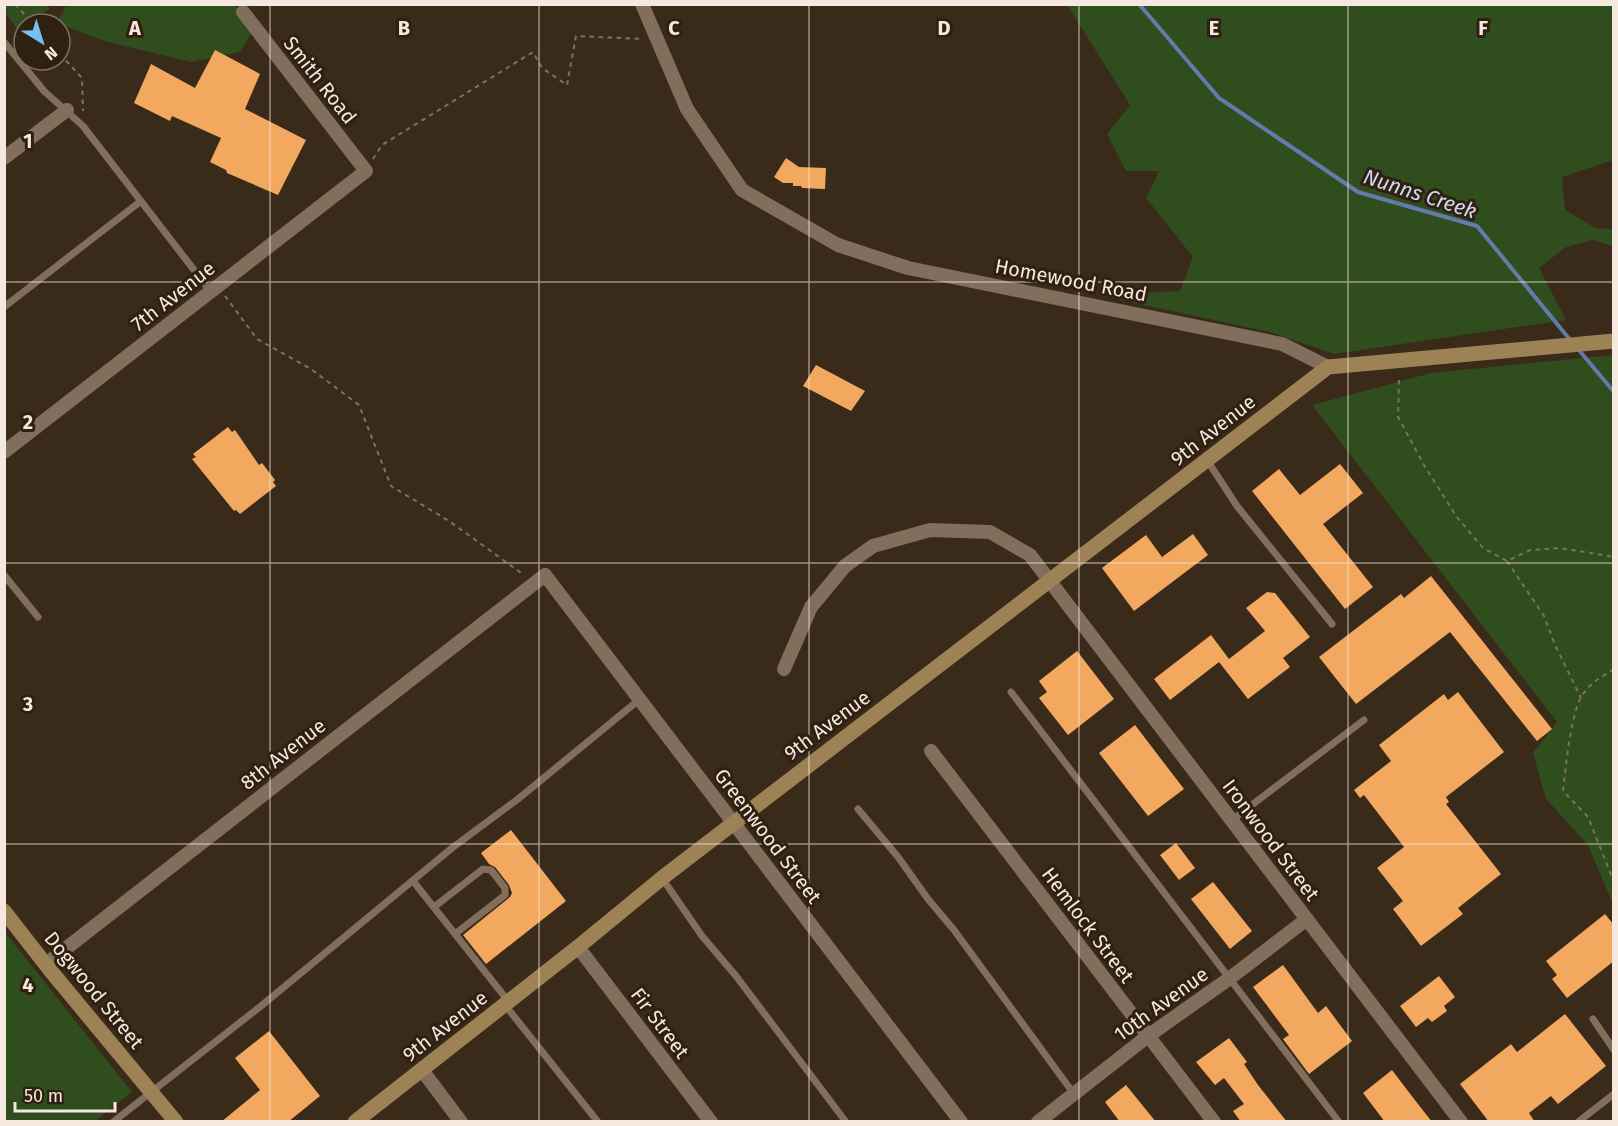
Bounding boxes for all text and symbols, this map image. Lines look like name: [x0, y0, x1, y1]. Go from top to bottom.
north arrow: [12, 12, 72, 72]
text: A: [128, 16, 142, 40]
text: B: [398, 16, 410, 40]
text: C: [668, 16, 680, 40]
text: D: [937, 16, 951, 40]
text: E: [1209, 16, 1219, 40]
text: F: [1478, 16, 1488, 40]
street label: Smith Road: [279, 32, 361, 128]
text: N: [41, 43, 61, 64]
text: 1: [23, 129, 33, 153]
water label: Nunns Creek: [1360, 163, 1480, 225]
street label: Homewood Road: [993, 253, 1149, 307]
street label: 7th Avenue: [126, 256, 220, 336]
street label: 9th Avenue: [1166, 389, 1260, 471]
text: 2: [23, 410, 33, 434]
street label: 9th Avenue: [779, 685, 875, 765]
text: 3: [22, 692, 33, 716]
street label: 8th Avenue: [236, 713, 330, 795]
street label: Greenwood Street: [710, 764, 827, 909]
street label: Ironwood Street: [1218, 775, 1325, 906]
street label: Hemlock Street: [1037, 862, 1140, 988]
street label: Dogwood Street: [39, 926, 149, 1054]
street label: 10th Avenue: [1109, 962, 1213, 1046]
text: 4: [22, 973, 34, 997]
street label: Fir Street: [626, 983, 695, 1064]
street label: 9th Avenue: [398, 985, 492, 1067]
scale bar: [15, 1075, 116, 1113]
text: 50 m: [24, 1085, 63, 1107]

